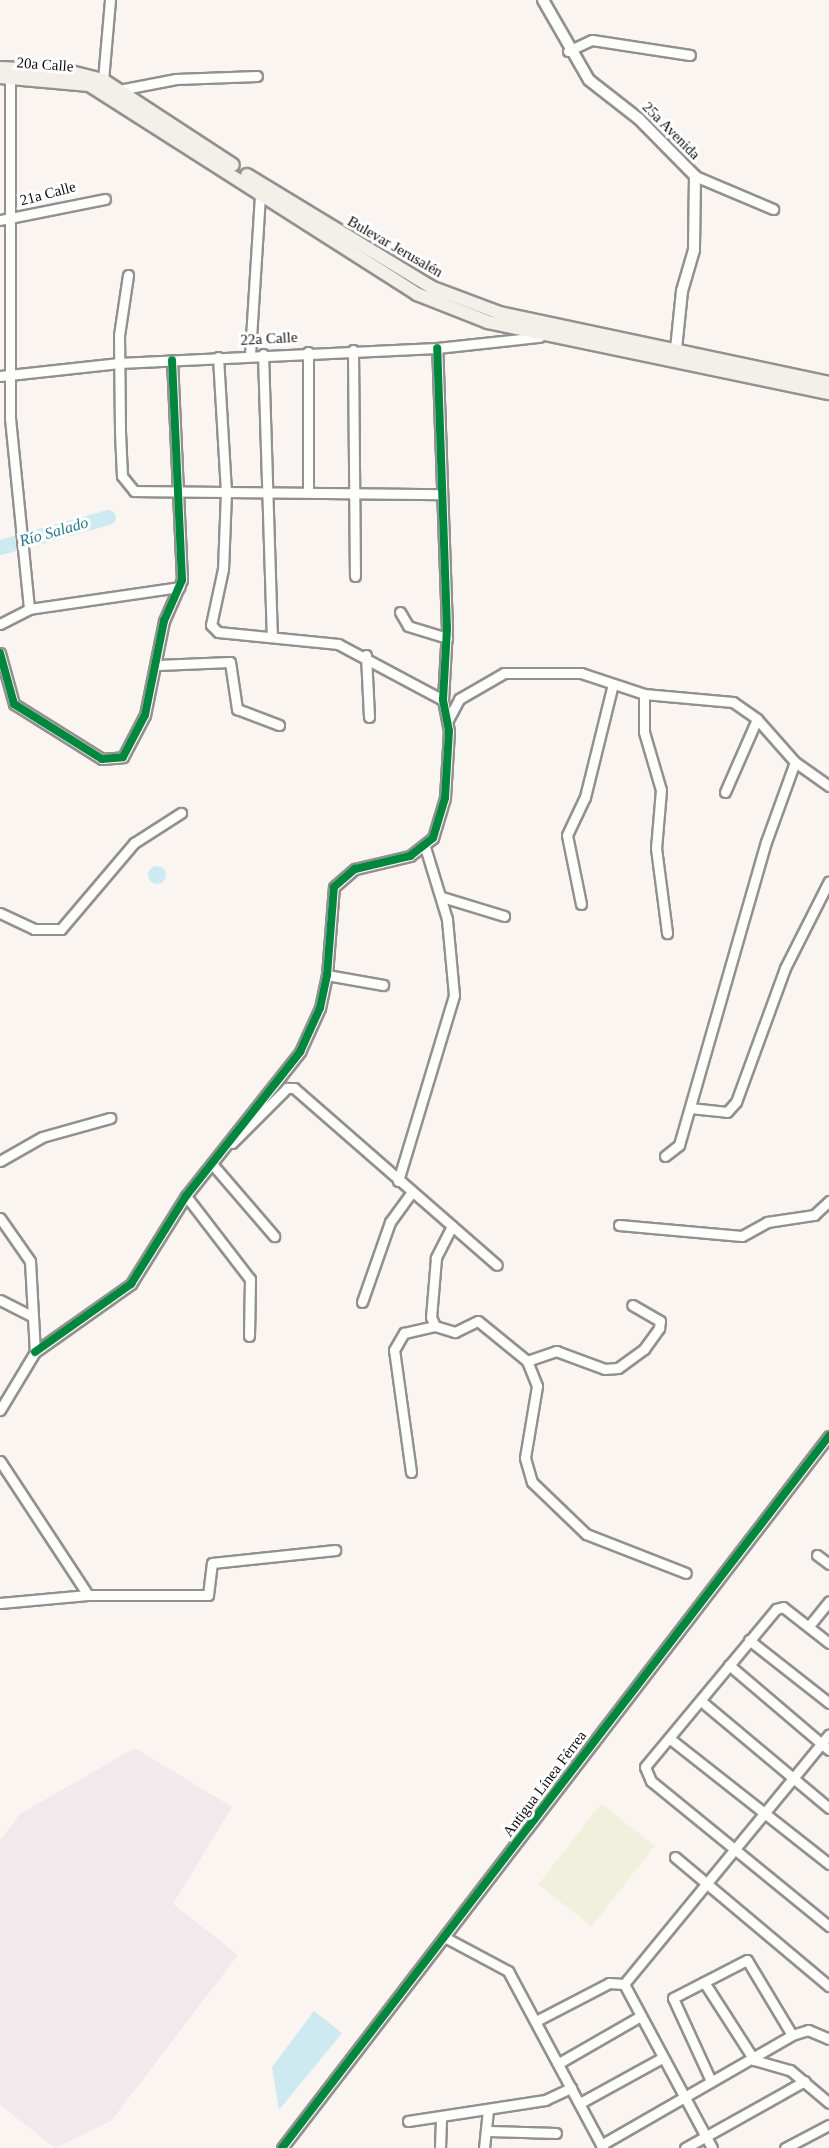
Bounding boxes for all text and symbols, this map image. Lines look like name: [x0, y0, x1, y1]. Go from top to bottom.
street label: 20a Calle: [16, 54, 74, 76]
street label: 25a Avenida: [638, 98, 704, 164]
street label: 21a Calle: [18, 178, 78, 210]
street label: Bulevar Jerusalén: [344, 212, 446, 282]
street label: 22a Calle: [240, 329, 298, 349]
water label: Río Salado: [17, 513, 91, 551]
street label: Antigua Línea Férrea: [499, 1727, 591, 1841]

